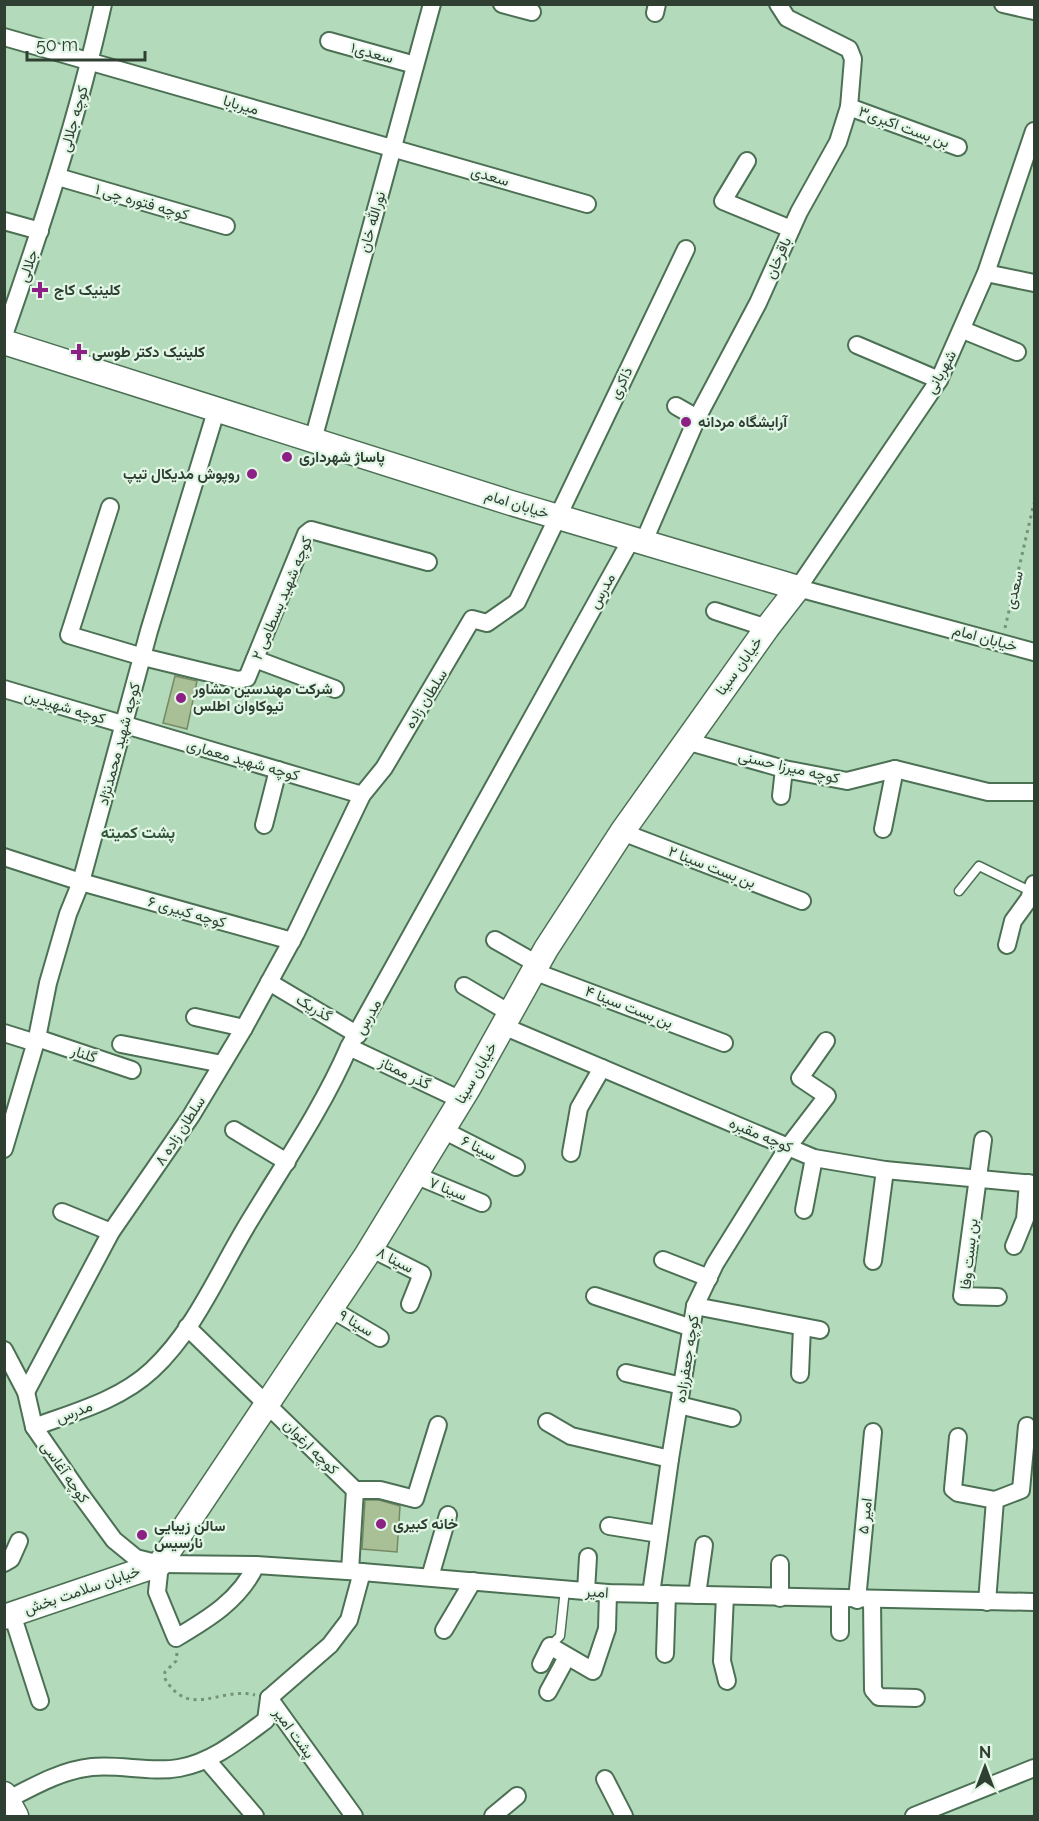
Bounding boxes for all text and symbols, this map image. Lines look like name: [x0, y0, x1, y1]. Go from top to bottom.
scale bar: [27, 24, 146, 62]
text: 50 m: [36, 34, 78, 55]
street label: سعدی۱: [348, 39, 395, 68]
street label: کوچه جلالی: [56, 83, 93, 154]
street label: میربابا: [221, 91, 261, 119]
street label: بن بست اکبری۳: [856, 102, 952, 153]
street label: سعدی: [469, 162, 511, 191]
street label: کوچه فتوره چی ۱: [93, 180, 191, 225]
street label: نورالله خان: [355, 189, 389, 255]
street label: باقرخان: [761, 234, 795, 282]
street label: جلالی: [14, 247, 43, 285]
marker: کلینیک کاج: [31, 281, 49, 299]
place label: کلینیک کاج: [54, 281, 121, 300]
marker: کلینیک دکتر طوسی: [70, 343, 88, 361]
place label: کلینیک دکتر طوسی: [92, 343, 205, 361]
street label: شهربانی: [922, 347, 961, 397]
street label: ذاکری: [606, 364, 637, 403]
place label: آرایشگاه مردانه: [698, 413, 788, 431]
marker: آرایشگاه مردانه: [679, 415, 693, 429]
place label: پاساژ شهرداری: [299, 448, 385, 467]
marker: پاساژ شهرداری: [280, 450, 294, 464]
place label: روپوش مدیکال تیپ: [123, 465, 240, 484]
marker: روپوش مدیکال تیپ: [245, 467, 259, 481]
street label: خیابان امام: [482, 486, 551, 523]
street label: کوچه شهید بسطامی ۲: [248, 533, 317, 663]
street label: سعدی: [1001, 569, 1028, 611]
street label: مدرس: [585, 570, 620, 612]
street label: خیابان امام: [950, 621, 1019, 656]
street label: خیابان سینا: [712, 633, 766, 699]
street label: سلطان زاده: [401, 666, 451, 732]
street label: کوچه شهید محمدنژاد: [94, 680, 145, 808]
place label: شرکت مهندسین مشاور تیوکاوان اطلس: [192, 680, 333, 715]
street label: کوچه شهیدین: [22, 686, 108, 729]
marker: شرکت مهندسین مشاور تیوکاوان اطلس: [174, 691, 188, 705]
street label: کوچه شهید معماری: [184, 735, 302, 786]
street label: کوچه میرزا حسنی: [736, 747, 842, 788]
district label: پشت کمیته: [101, 823, 175, 844]
street label: بن بست سینا ۲: [666, 842, 758, 893]
street label: کوچه کبیری ۶: [146, 892, 228, 933]
street label: بن بست سینا ۴: [582, 982, 675, 1033]
street label: گذریک: [293, 990, 335, 1026]
street label: مدرس: [351, 996, 386, 1038]
street label: خیابان سینا: [451, 1039, 501, 1107]
street label: گلنار: [68, 1041, 99, 1067]
street label: گذر ممتاز: [375, 1052, 434, 1093]
street label: سلطان زاده ۸: [151, 1093, 209, 1169]
street label: کوچه مقبره: [726, 1114, 796, 1157]
street label: سینا ۶: [458, 1131, 500, 1165]
street label: سینا ۷: [427, 1173, 470, 1205]
street label: بن بست وفا: [956, 1218, 983, 1291]
street label: سینا ۸: [374, 1243, 417, 1277]
street label: سینا ۹: [335, 1306, 377, 1340]
street label: کوچه جعفرزاده: [671, 1314, 704, 1404]
street label: مدرس: [53, 1397, 95, 1428]
street label: کوچه ارغوان: [279, 1416, 343, 1479]
street label: کوچه آغاسی: [36, 1437, 93, 1507]
street label: امیر ۵: [854, 1497, 876, 1535]
place label: خانه کبیری: [393, 1515, 458, 1533]
place label: سالن زیبایی نارسیس: [154, 1517, 226, 1552]
marker: خانه کبیری: [374, 1517, 388, 1531]
marker: سالن زیبایی نارسیس: [135, 1528, 149, 1542]
street label: خیابان سلامت بخش: [22, 1562, 143, 1619]
street label: امیر: [584, 1582, 609, 1602]
street label: پشت امیر: [268, 1703, 318, 1762]
north arrow: [955, 1737, 1015, 1797]
text: N: [979, 1743, 991, 1762]

